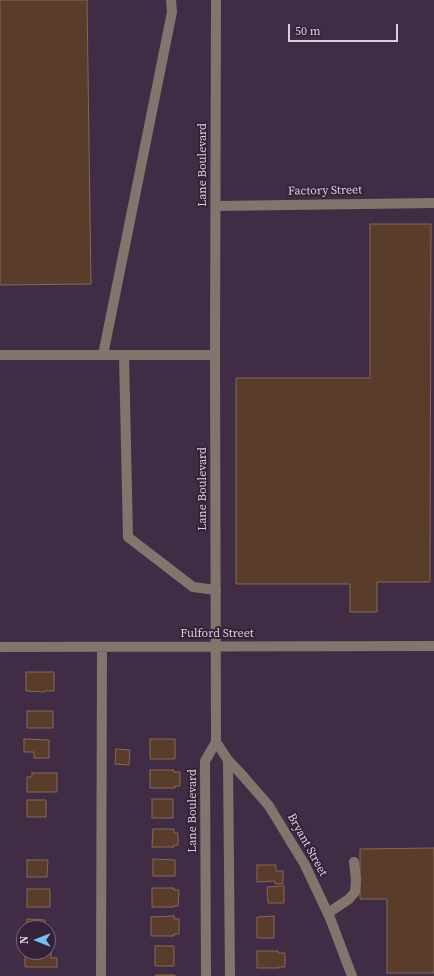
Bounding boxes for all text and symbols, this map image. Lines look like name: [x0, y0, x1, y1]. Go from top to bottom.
scale bar: [290, 16, 400, 42]
text: 50 m: [295, 23, 321, 39]
street label: Lane Boulevard: [196, 123, 210, 207]
street label: Factory Street: [288, 183, 362, 199]
street label: Lane Boulevard: [196, 447, 210, 531]
street label: Fulford Street: [180, 627, 254, 641]
street label: Lane Boulevard: [186, 769, 200, 853]
street label: Bryant Street: [284, 811, 330, 879]
north arrow: [16, 920, 56, 960]
text: N: [17, 936, 32, 944]

